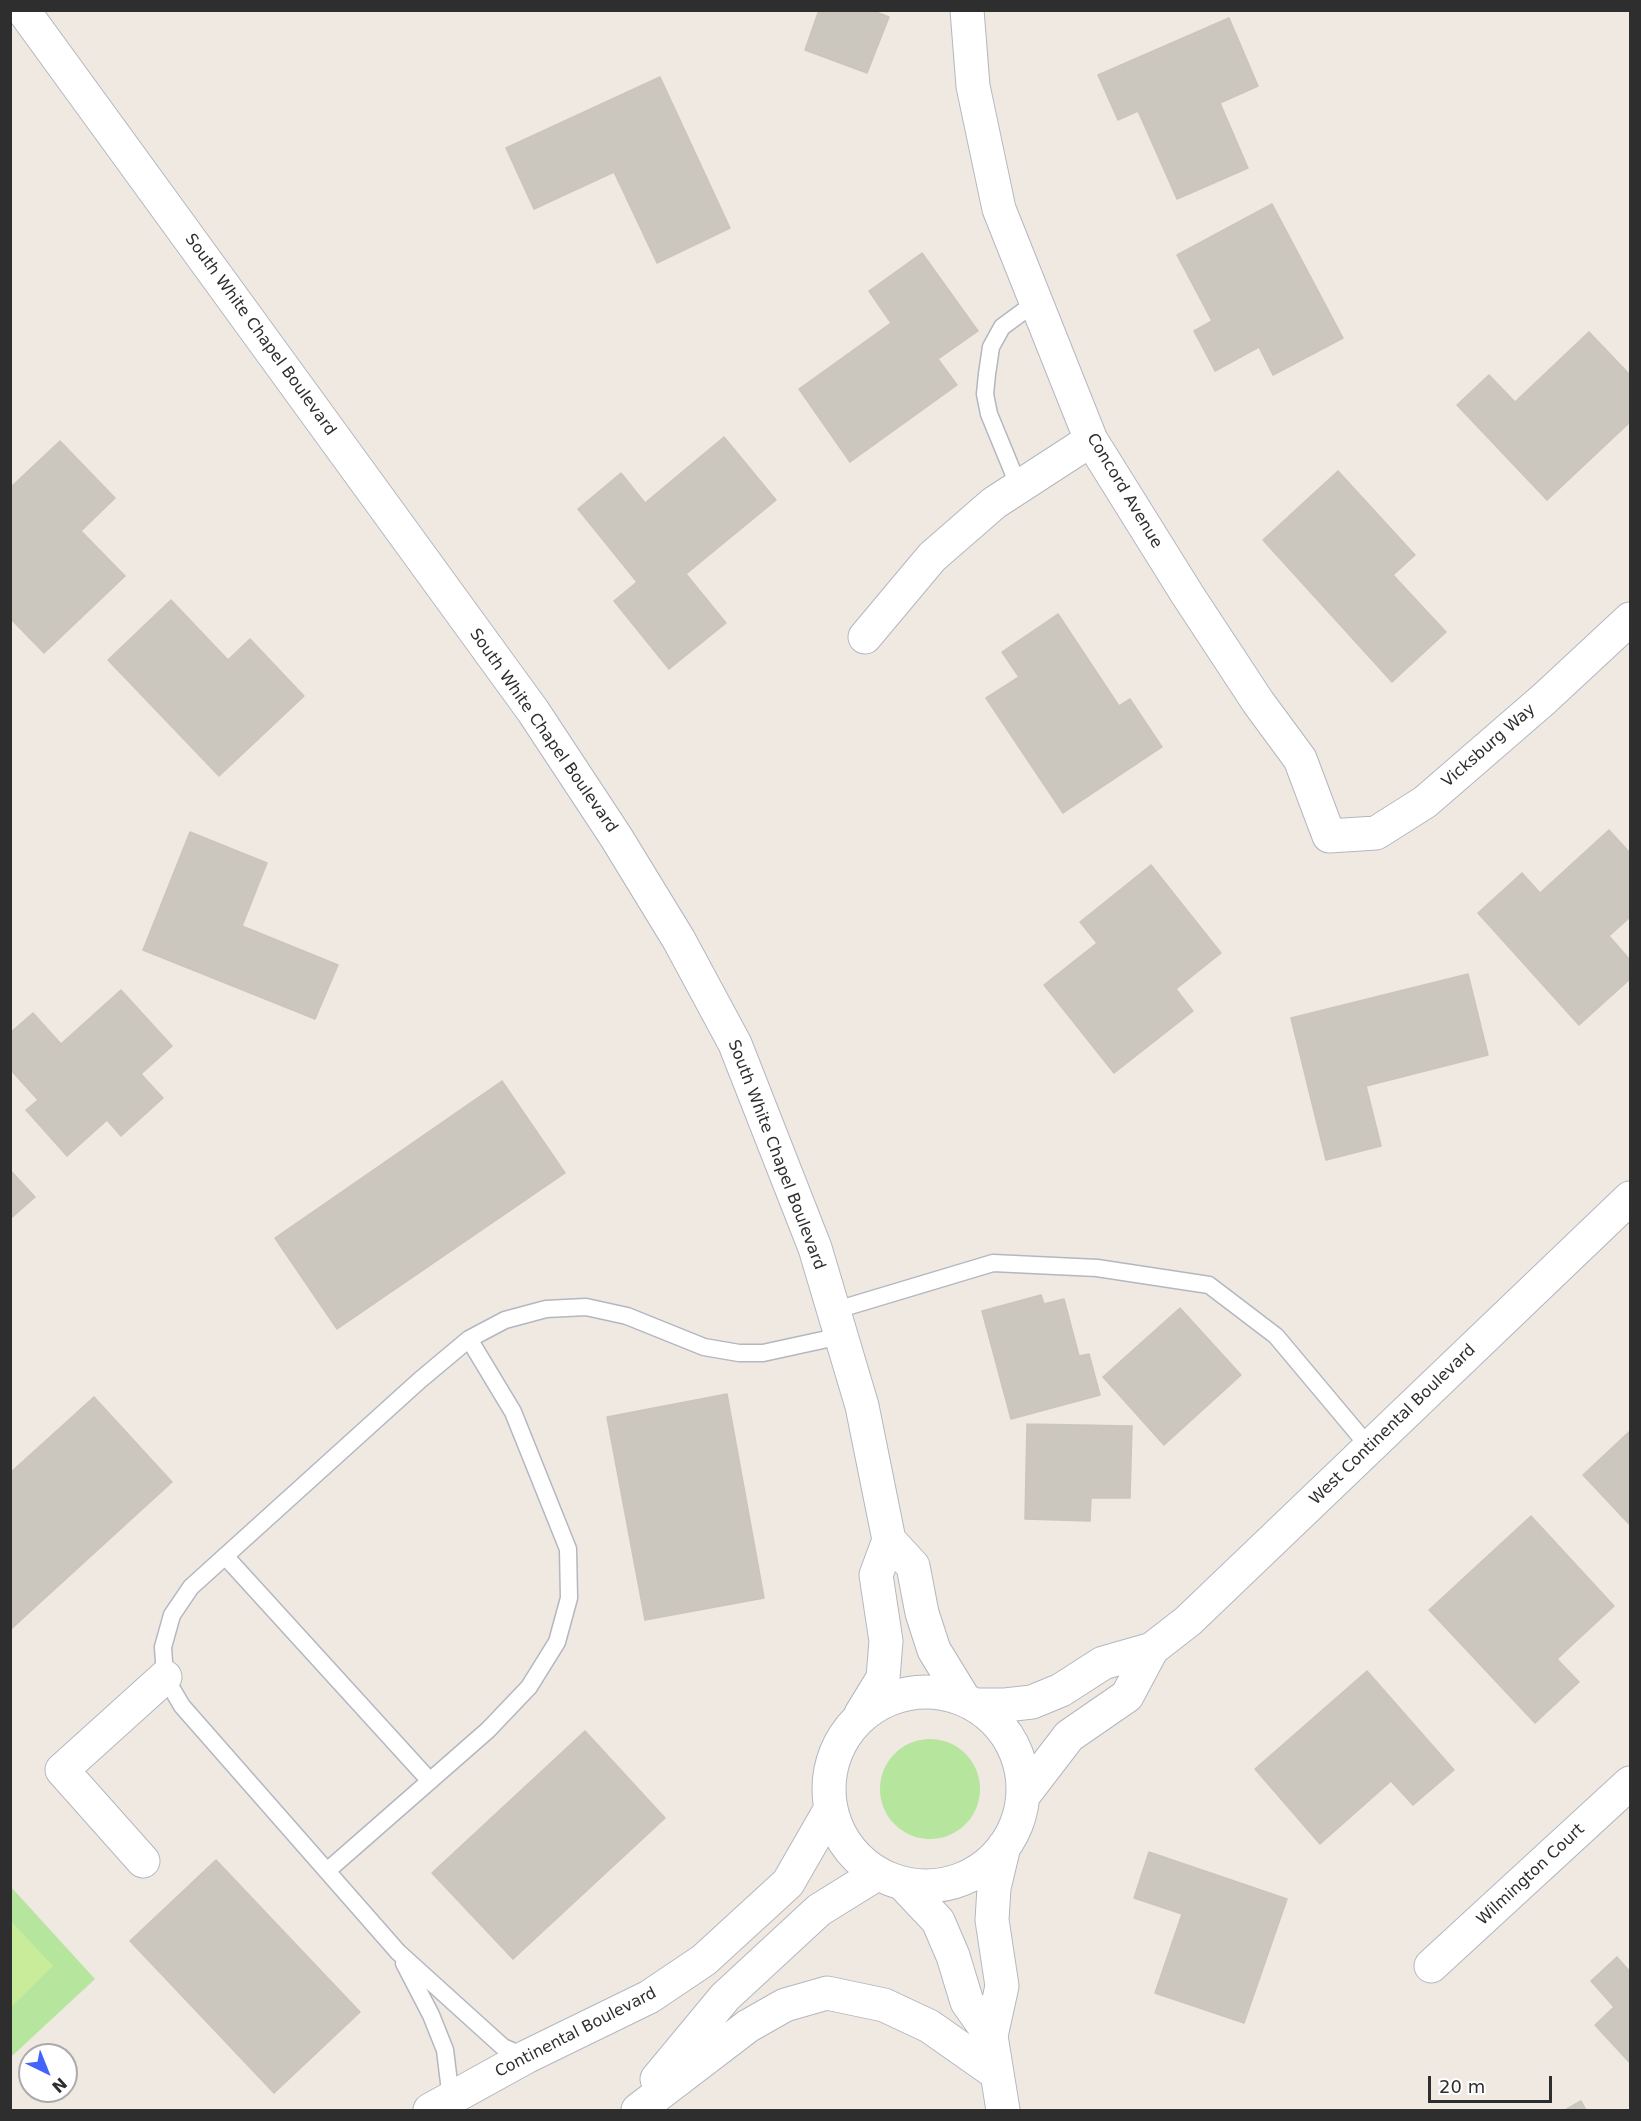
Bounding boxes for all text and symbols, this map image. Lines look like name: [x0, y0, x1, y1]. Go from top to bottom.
street label: South White Chapel Boulevard: [180, 230, 340, 440]
street label: Concord Avenue: [1082, 430, 1166, 552]
street label: South White Chapel Boulevard: [465, 625, 621, 837]
street label: Vicksburg Way: [1438, 700, 1540, 792]
street label: South White Chapel Boulevard: [723, 1037, 829, 1273]
street label: West Continental Boulevard: [1306, 1341, 1480, 1509]
street label: Wilmington Court: [1473, 1820, 1589, 1930]
street label: Continental Boulevard: [492, 1984, 660, 2082]
north arrow: [18, 2043, 78, 2103]
scale bar: [1431, 2064, 1556, 2102]
text: N: [48, 2074, 71, 2097]
text: 20 m: [1439, 2076, 1485, 2097]

